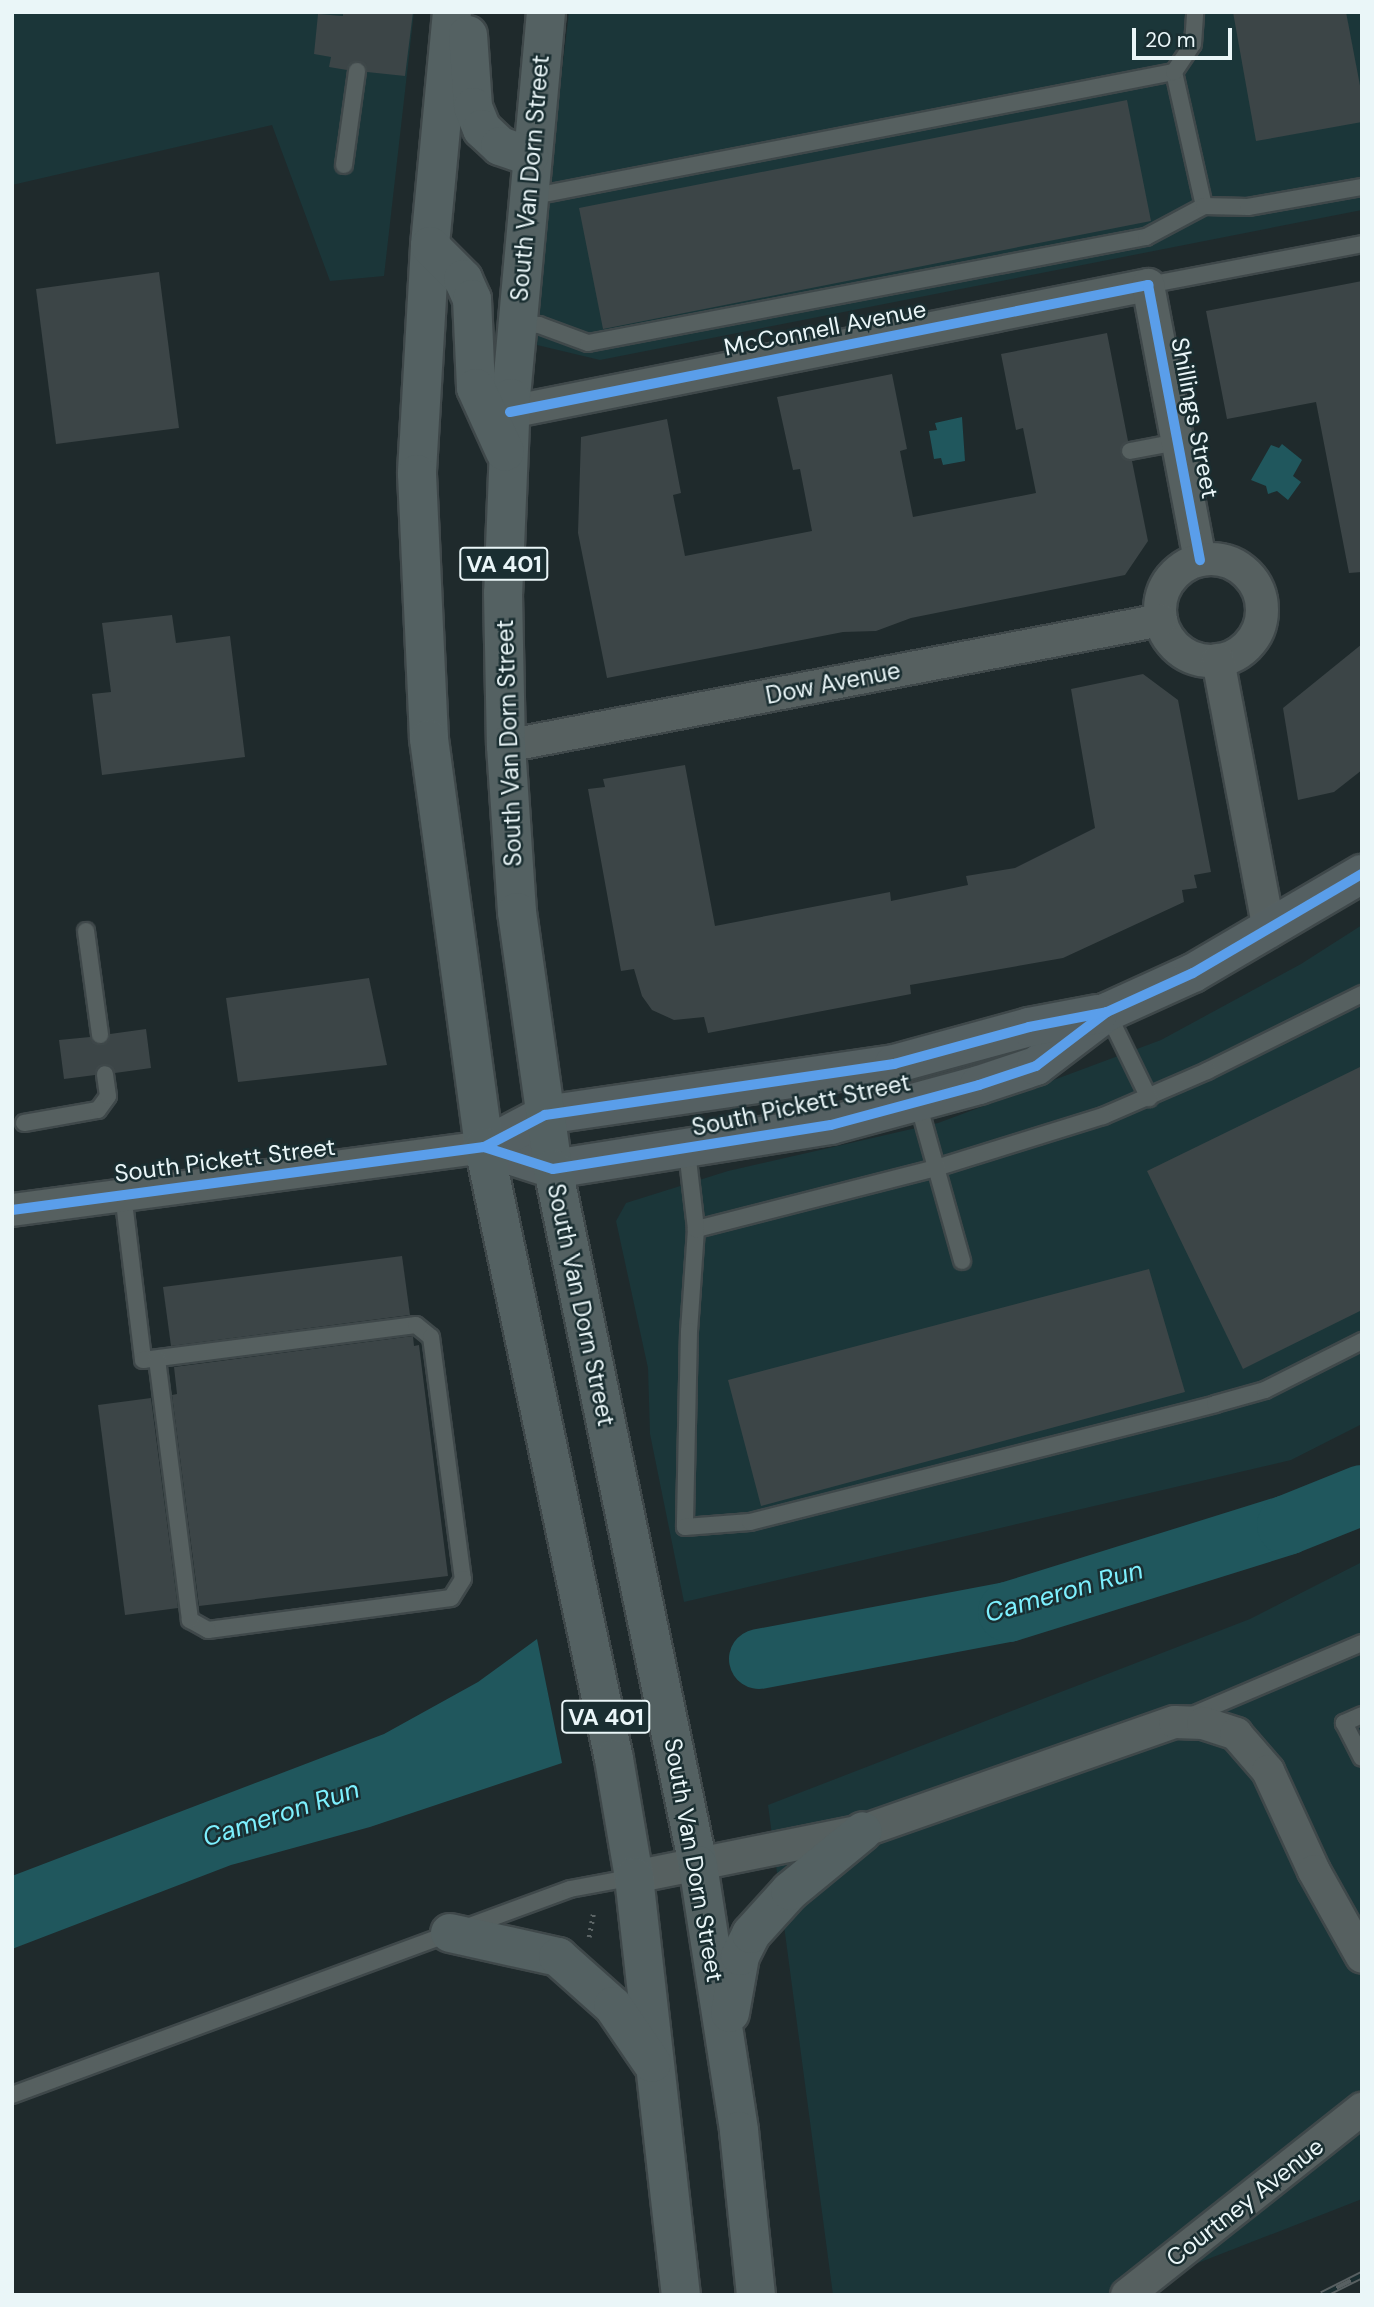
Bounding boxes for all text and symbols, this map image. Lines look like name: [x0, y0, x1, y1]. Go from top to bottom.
scale bar: [1136, 14, 1236, 58]
text: 20 m: [1145, 26, 1196, 54]
street label: South Van Dorn Street: [505, 54, 555, 302]
street label: McConnell Avenue: [722, 294, 928, 362]
street label: Shillings Street: [1165, 335, 1225, 501]
road number: VA 401: [458, 544, 550, 584]
street label: South Van Dorn Street: [490, 619, 528, 867]
street label: Dow Avenue: [763, 656, 903, 710]
street label: South Pickett Street: [689, 1068, 913, 1142]
street label: South Pickett Street: [113, 1132, 337, 1188]
street label: South Van Dorn Street: [541, 1181, 621, 1429]
water label: Cameron Run: [981, 1555, 1147, 1629]
road number: VA 401: [560, 1698, 652, 1736]
street label: South Van Dorn Street: [658, 1736, 730, 1984]
water label: Cameron Run: [199, 1774, 363, 1854]
street label: Courtney Avenue: [1161, 2132, 1329, 2272]

